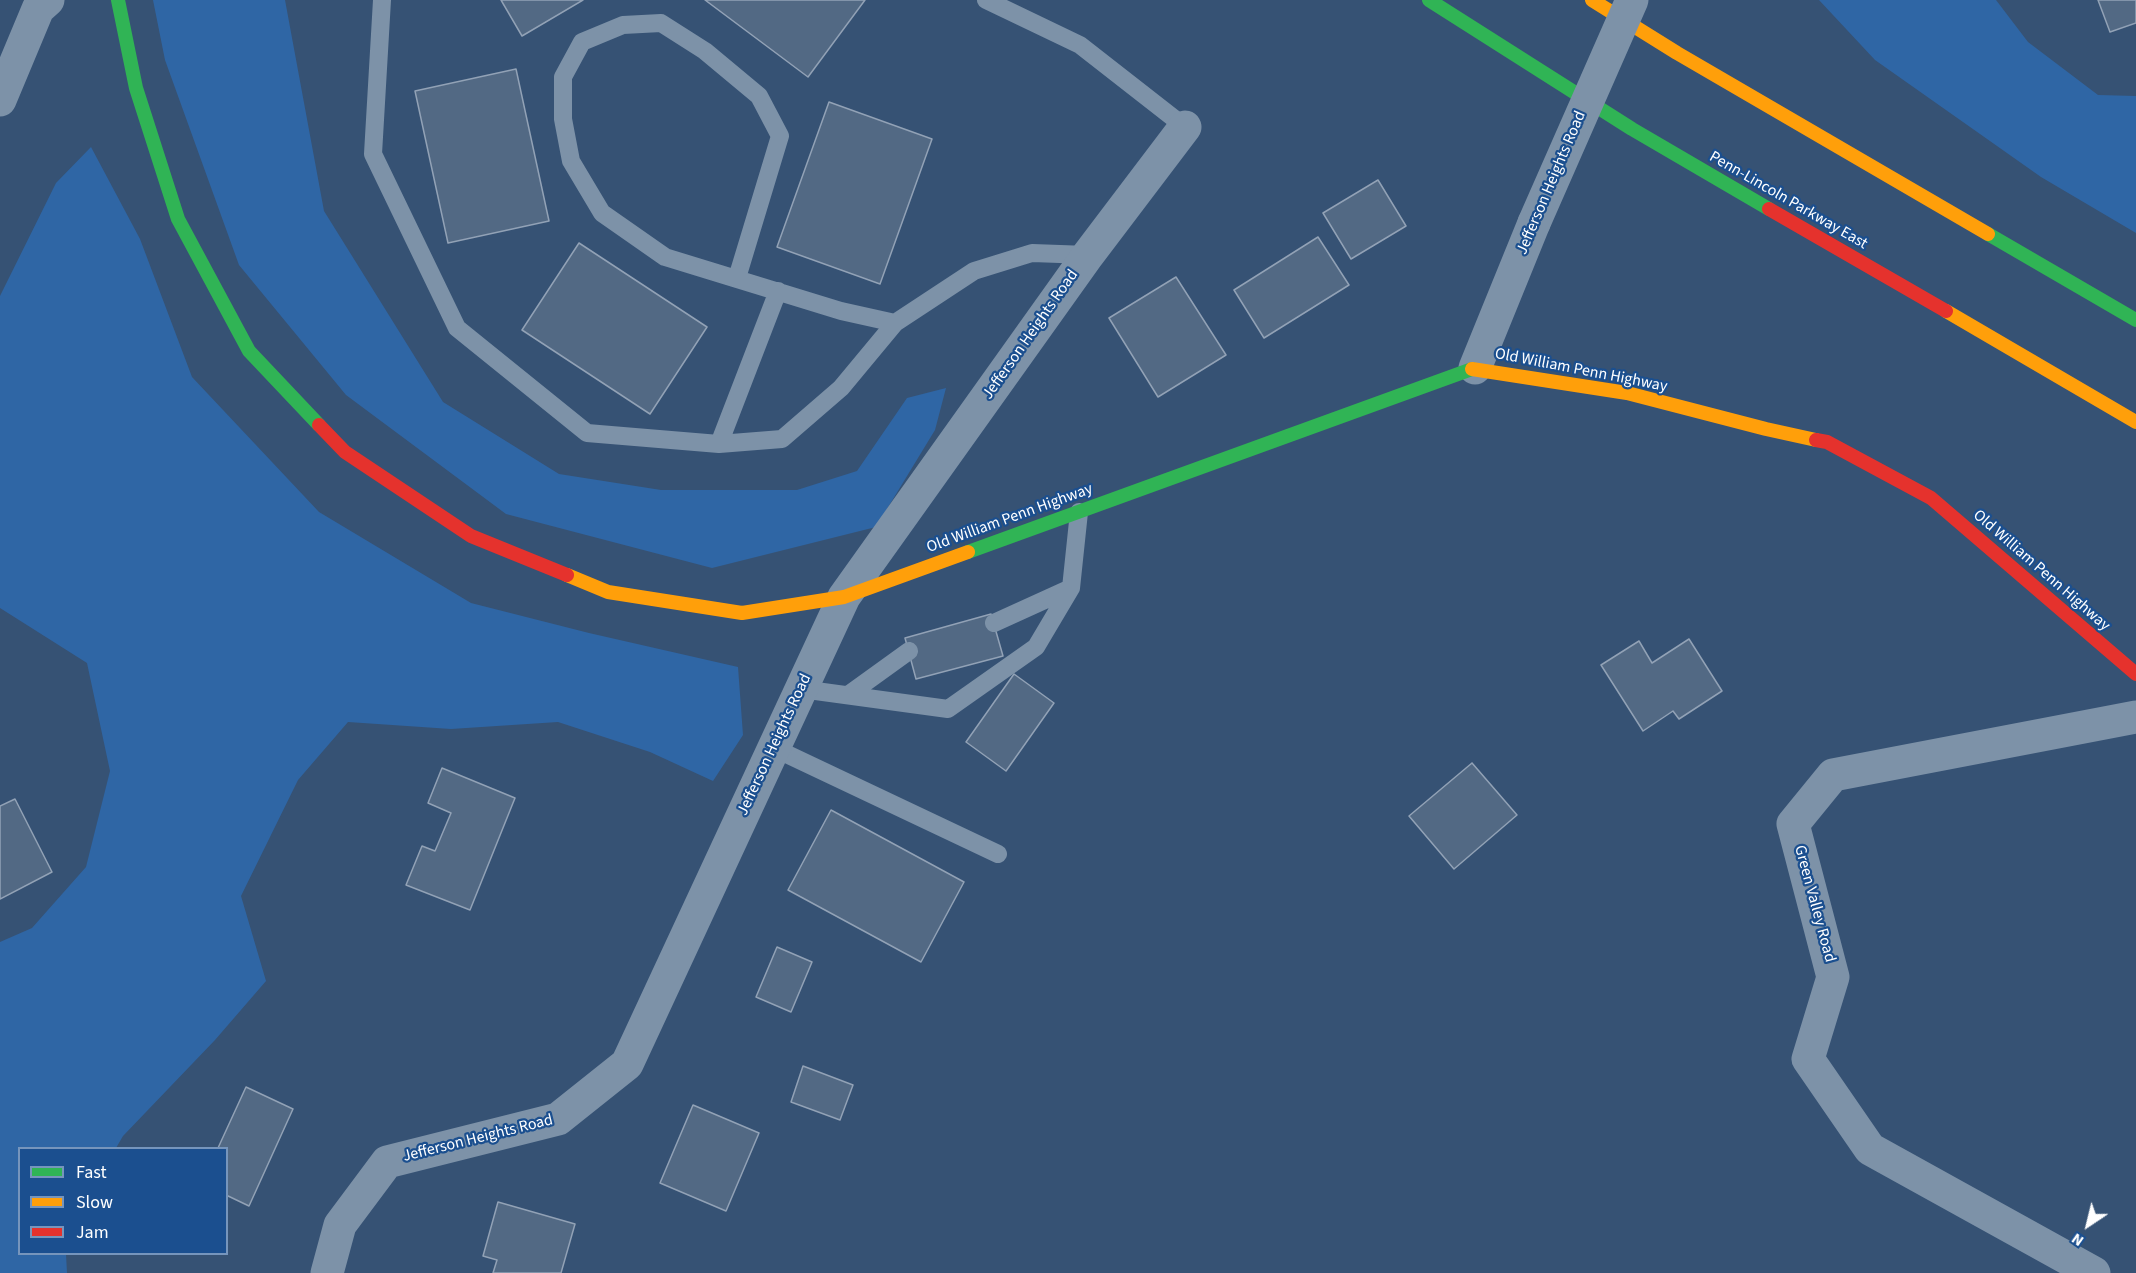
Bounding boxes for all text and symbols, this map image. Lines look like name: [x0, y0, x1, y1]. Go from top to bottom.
street label: Jefferson Heights Road: [1513, 108, 1591, 258]
street label: Penn-Lincoln Parkway East: [1705, 148, 1871, 254]
street label: Jefferson Heights Road: [979, 266, 1083, 404]
street label: Old William Penn Highway: [1493, 345, 1669, 397]
street label: Old William Penn Highway: [924, 480, 1096, 558]
street label: Old William Penn Highway: [1969, 506, 2113, 636]
street label: Jefferson Heights Road: [734, 671, 816, 819]
street label: Green Valley Road: [1789, 843, 1839, 965]
street label: Jefferson Heights Road: [401, 1111, 555, 1167]
legend: [18, 1147, 228, 1255]
text: Fast: [76, 1160, 107, 1185]
text: Slow: [76, 1190, 113, 1215]
north arrow: [2058, 1195, 2118, 1255]
text: Jam: [76, 1220, 109, 1245]
text: N: [2067, 1228, 2088, 1252]

